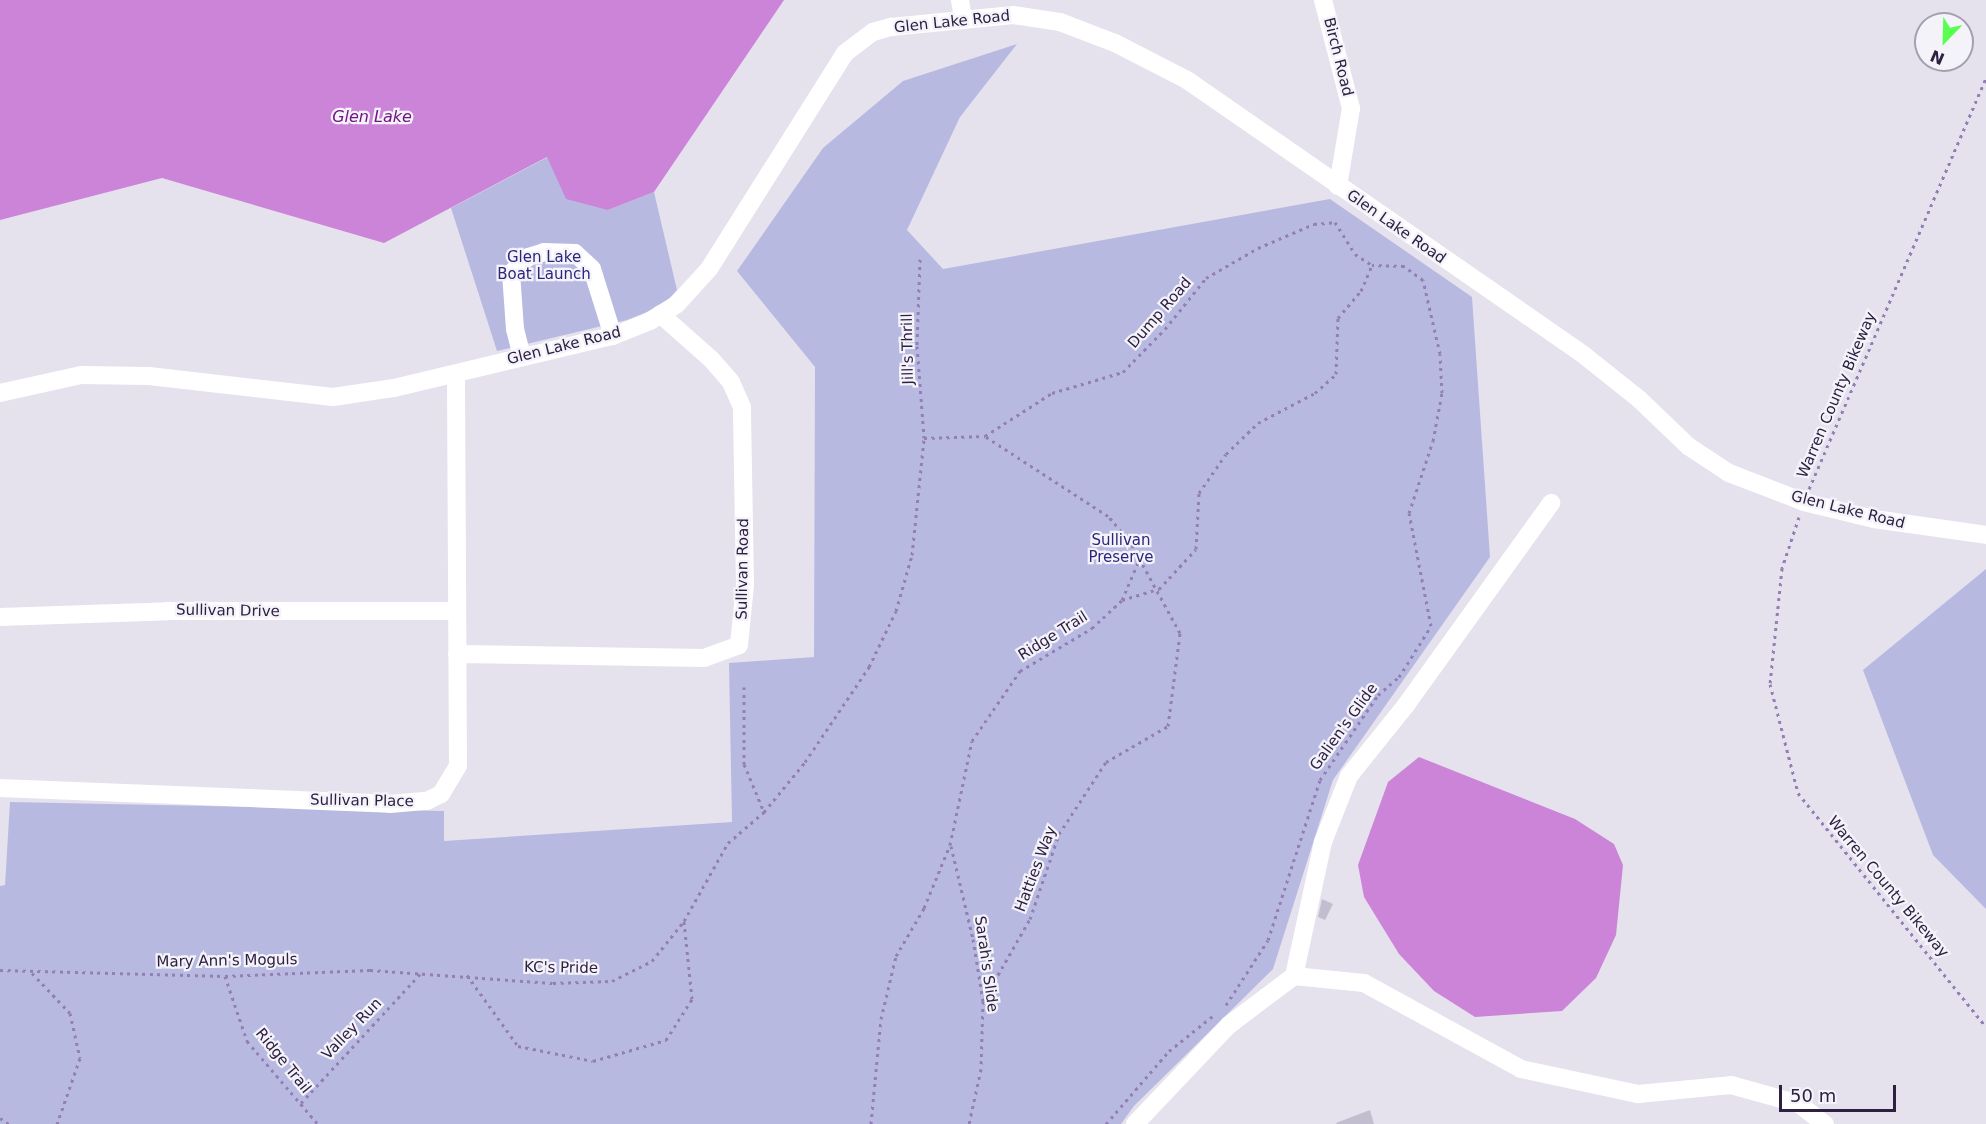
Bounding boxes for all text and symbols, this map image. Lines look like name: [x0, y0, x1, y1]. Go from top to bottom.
street label: Glen Lake Road: [893, 7, 1011, 37]
north arrow: [1914, 12, 1974, 72]
street label: Birch Road: [1320, 16, 1356, 98]
text: N: [1928, 46, 1947, 69]
water label: Glen Lake: [332, 107, 412, 127]
street label: Glen Lake Road: [1343, 186, 1449, 268]
park label: Glen Lake Boat Launch: [497, 248, 591, 283]
street label: Dump Road: [1124, 274, 1196, 352]
street label: Warren County Bikeway: [1794, 309, 1880, 481]
street label: Jill's Thrill: [898, 313, 918, 385]
street label: Glen Lake Road: [505, 323, 623, 369]
street label: Glen Lake Road: [1789, 487, 1907, 533]
street label: Sullivan Road: [733, 518, 753, 620]
park label: Sullivan Preserve: [1088, 531, 1154, 566]
street label: Sullivan Drive: [176, 601, 280, 621]
street label: Ridge Trail: [1015, 608, 1091, 664]
street label: Galien's Glide: [1306, 680, 1382, 774]
street label: Sullivan Place: [310, 791, 414, 811]
street label: Warren County Bikeway: [1824, 813, 1952, 961]
street label: Hatties Way: [1011, 824, 1061, 914]
street label: Sarah's Slide: [970, 915, 1002, 1013]
street label: Mary Ann's Moguls: [156, 951, 298, 971]
street label: KC's Pride: [524, 958, 598, 978]
street label: Valley Run: [318, 995, 386, 1063]
street label: Ridge Trail: [251, 1025, 315, 1097]
scale bar: [1782, 1073, 1899, 1111]
text: 50 m: [1790, 1085, 1836, 1106]

